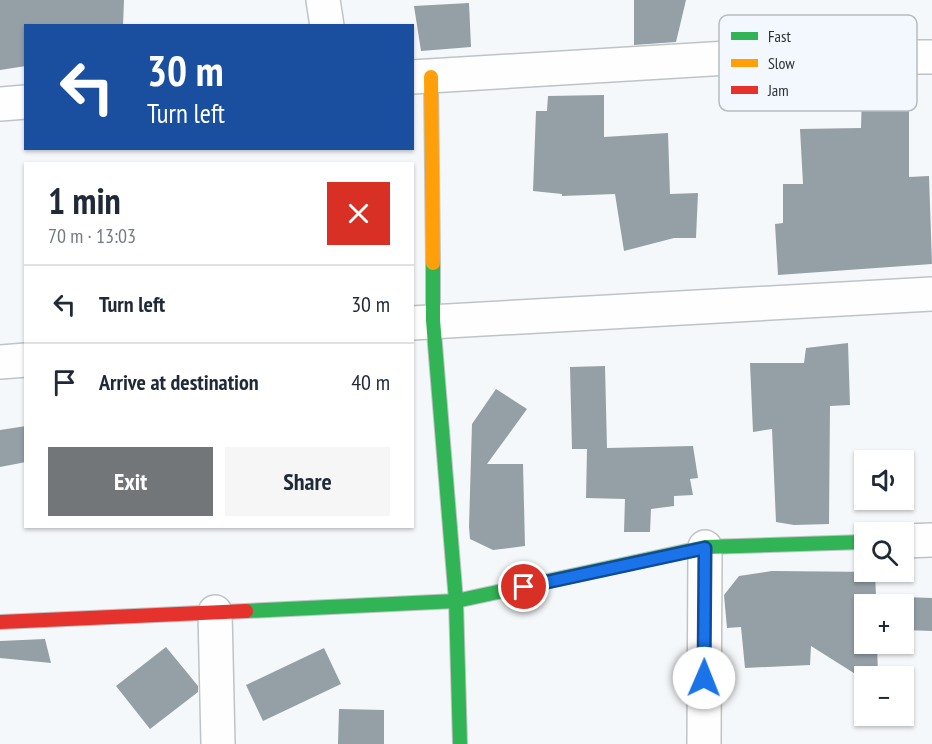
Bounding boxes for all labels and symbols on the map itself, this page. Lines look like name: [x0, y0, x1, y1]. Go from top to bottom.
legend: [719, 15, 917, 111]
text: Fast: [768, 26, 791, 46]
text: Slow: [768, 53, 795, 73]
text: Jam: [767, 80, 789, 100]
pin: [498, 561, 549, 612]
position arrow: [672, 646, 736, 710]

